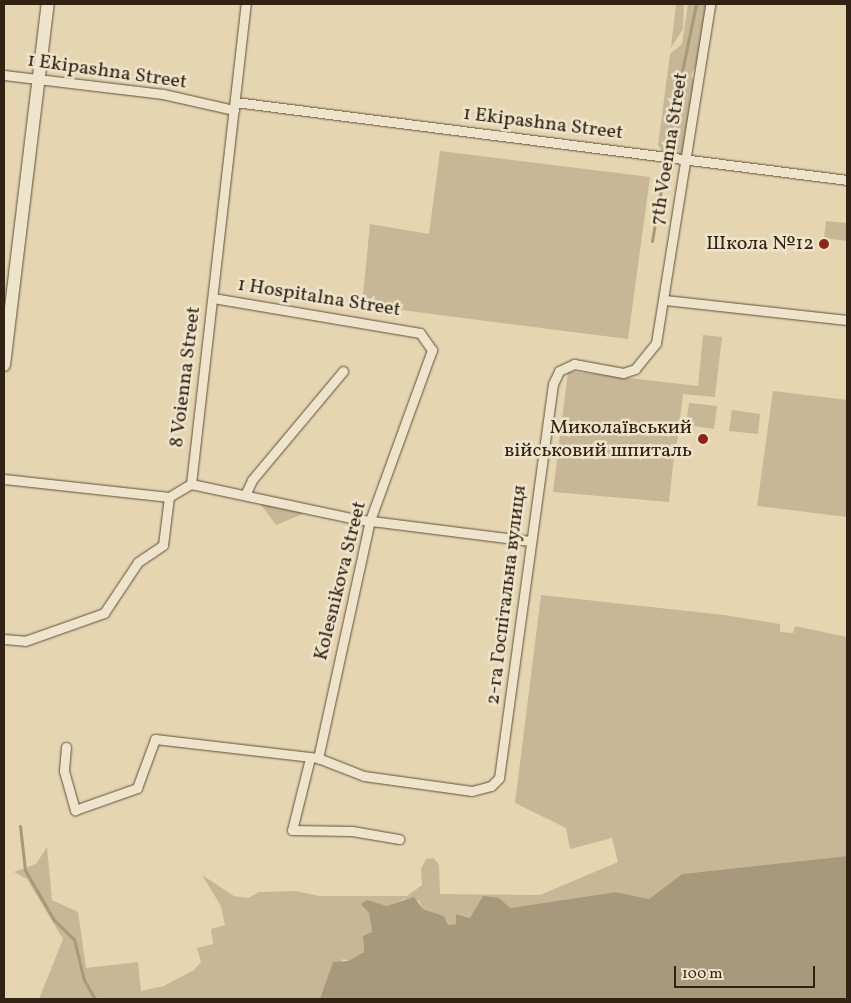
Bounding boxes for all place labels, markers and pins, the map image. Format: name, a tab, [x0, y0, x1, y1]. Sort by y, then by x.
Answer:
place label: Школа №12	[706, 232, 814, 256]
marker: Школа №12	[818, 238, 830, 250]
place label: Миколаївський військовий шпиталь	[504, 416, 692, 463]
marker: Миколаївський військовий шпиталь	[696, 432, 710, 446]

